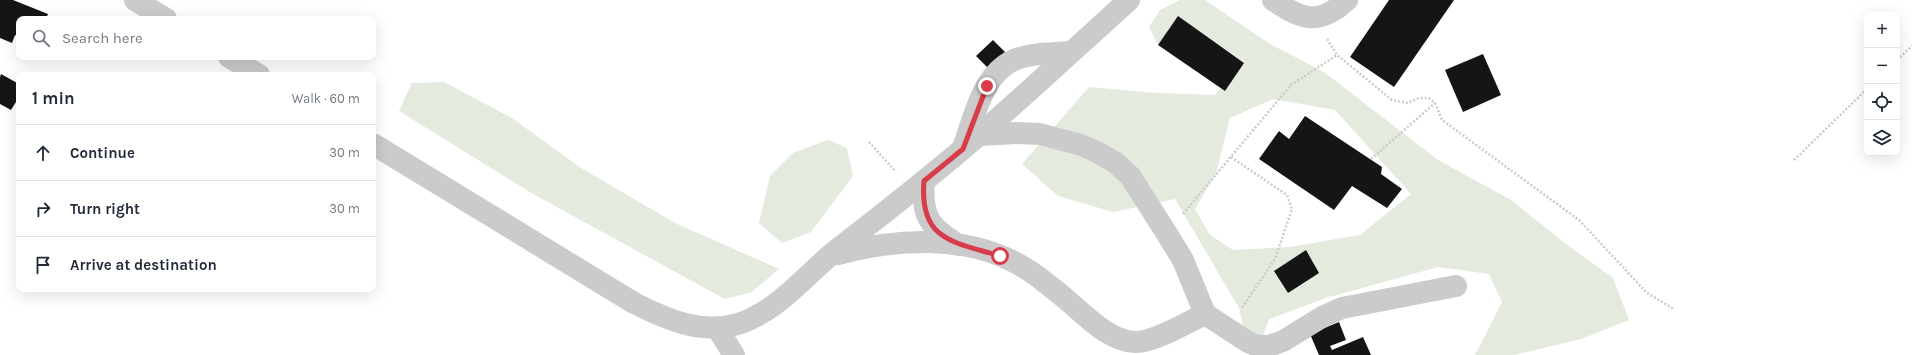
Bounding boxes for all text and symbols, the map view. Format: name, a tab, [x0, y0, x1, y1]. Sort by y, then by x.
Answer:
map controls	[1864, 12, 1900, 156]
button: +	[1864, 12, 1900, 48]
search box	[16, 16, 376, 60]
icon: search	[30, 27, 52, 49]
text: Search here	[62, 29, 143, 47]
button: −	[1864, 48, 1900, 84]
route end	[978, 77, 996, 95]
button: locate	[1864, 84, 1900, 120]
text: 1 min	[32, 88, 75, 108]
text: Walk · 60 m	[292, 91, 360, 106]
button: layers	[1864, 120, 1900, 156]
icon: ahead	[32, 142, 54, 164]
text: Continue	[70, 144, 135, 162]
text: 30 m	[329, 145, 360, 160]
icon: right	[32, 198, 54, 220]
text: Turn right	[70, 200, 140, 218]
text: 30 m	[329, 201, 360, 216]
route start	[991, 247, 1009, 265]
icon: arrive	[32, 254, 54, 276]
text: Arrive at destination	[70, 256, 217, 274]

